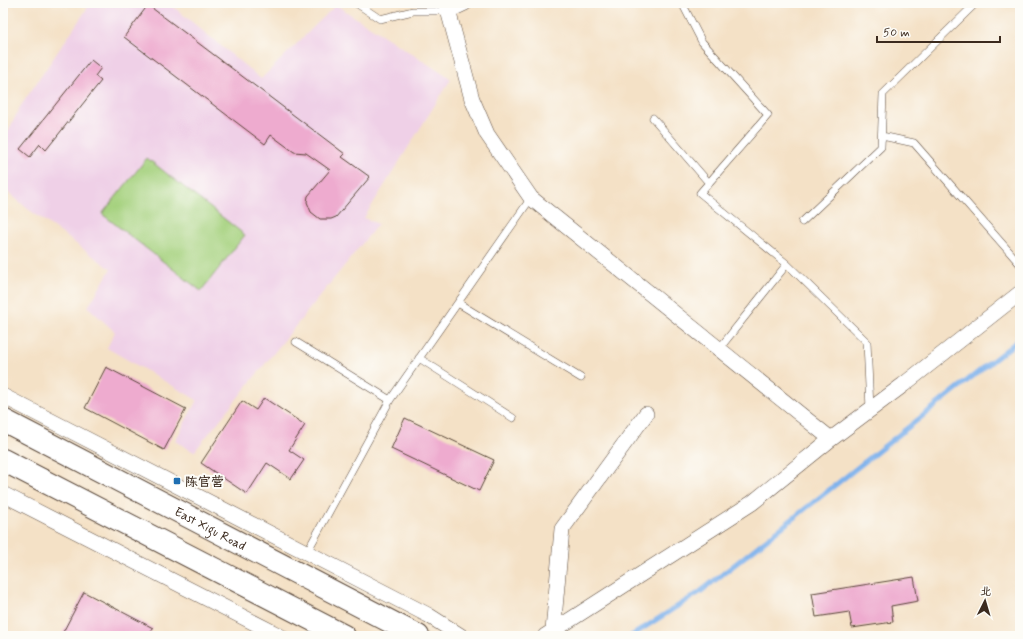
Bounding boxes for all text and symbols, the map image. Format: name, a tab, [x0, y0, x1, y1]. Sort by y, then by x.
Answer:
scale bar	[877, 18, 1000, 44]
text: 50 m	[883, 25, 910, 41]
place label: 陈官营	[185, 474, 224, 491]
marker: 陈官营	[172, 476, 182, 486]
street label: East Xigu Road	[171, 504, 249, 555]
north arrow	[965, 581, 1005, 621]
text: 北	[980, 585, 992, 599]

